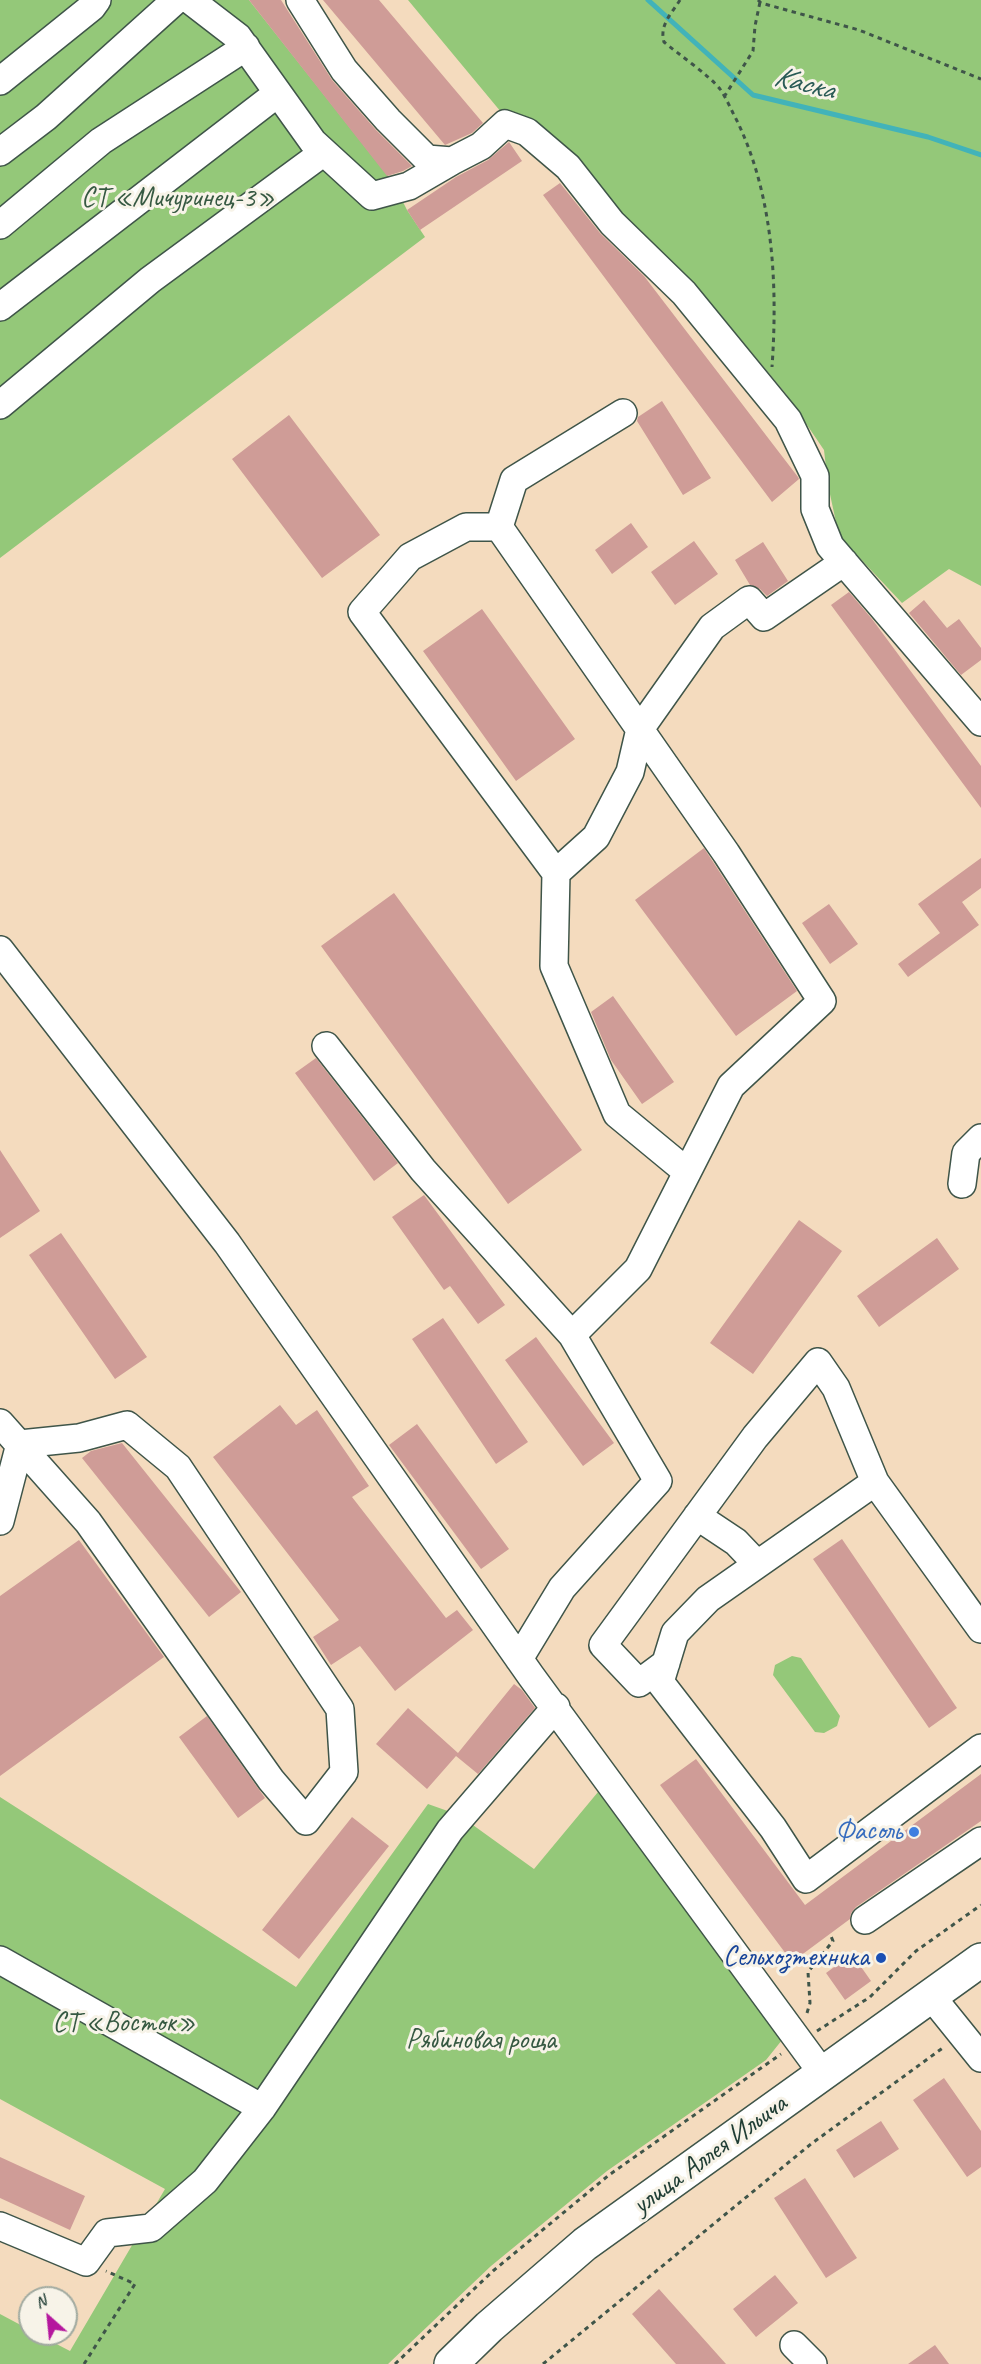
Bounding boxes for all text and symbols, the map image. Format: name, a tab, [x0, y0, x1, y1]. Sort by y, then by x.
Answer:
water label: Каска	[770, 59, 838, 109]
park label: СТ «Мичуринец-3»	[81, 182, 275, 216]
place label: Фасоль	[835, 1815, 902, 1849]
marker: Фасоль	[907, 1825, 921, 1839]
place label: Сельхозтехника	[723, 1941, 869, 1975]
marker: Сельхозтехника	[874, 1951, 888, 1965]
park label: СТ «Восток»	[53, 2007, 195, 2041]
park label: Рябиновая роща	[406, 2024, 556, 2058]
street label: улица Аллея Ильича	[626, 2088, 794, 2222]
north arrow	[18, 2286, 78, 2346]
text: N	[32, 2291, 50, 2313]

